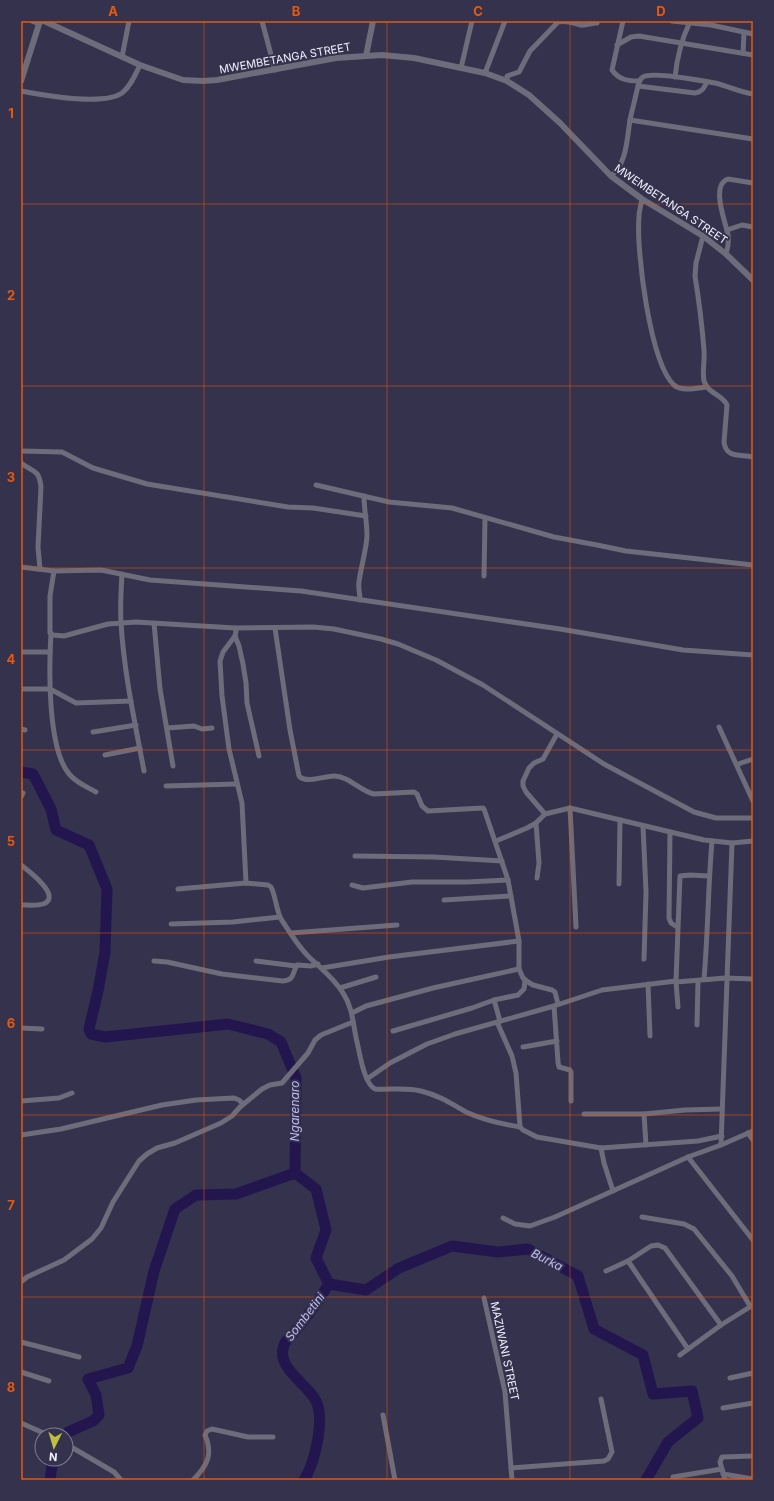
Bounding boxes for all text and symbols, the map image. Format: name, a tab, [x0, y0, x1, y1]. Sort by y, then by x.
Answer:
text: A	[108, 3, 118, 19]
text: B	[292, 3, 301, 19]
text: C	[473, 3, 483, 19]
text: D	[656, 3, 666, 19]
street label: MWEMBETANGA STREET	[218, 40, 352, 76]
text: 1	[8, 105, 14, 121]
street label: MWEMBETANGA STREET	[612, 161, 730, 247]
text: 2	[7, 287, 15, 303]
text: 3	[7, 469, 15, 485]
text: 4	[7, 651, 16, 667]
text: 5	[7, 833, 15, 849]
text: 6	[7, 1015, 15, 1031]
water label: Ngarenaro	[287, 1081, 302, 1141]
text: 7	[7, 1197, 15, 1213]
water label: Burka	[529, 1245, 565, 1274]
water label: Sombetini	[282, 1289, 328, 1344]
street label: MAZIWANI STREET	[488, 1300, 522, 1402]
text: 8	[7, 1379, 15, 1395]
north arrow	[34, 1427, 74, 1467]
text: N	[48, 1450, 58, 1464]

